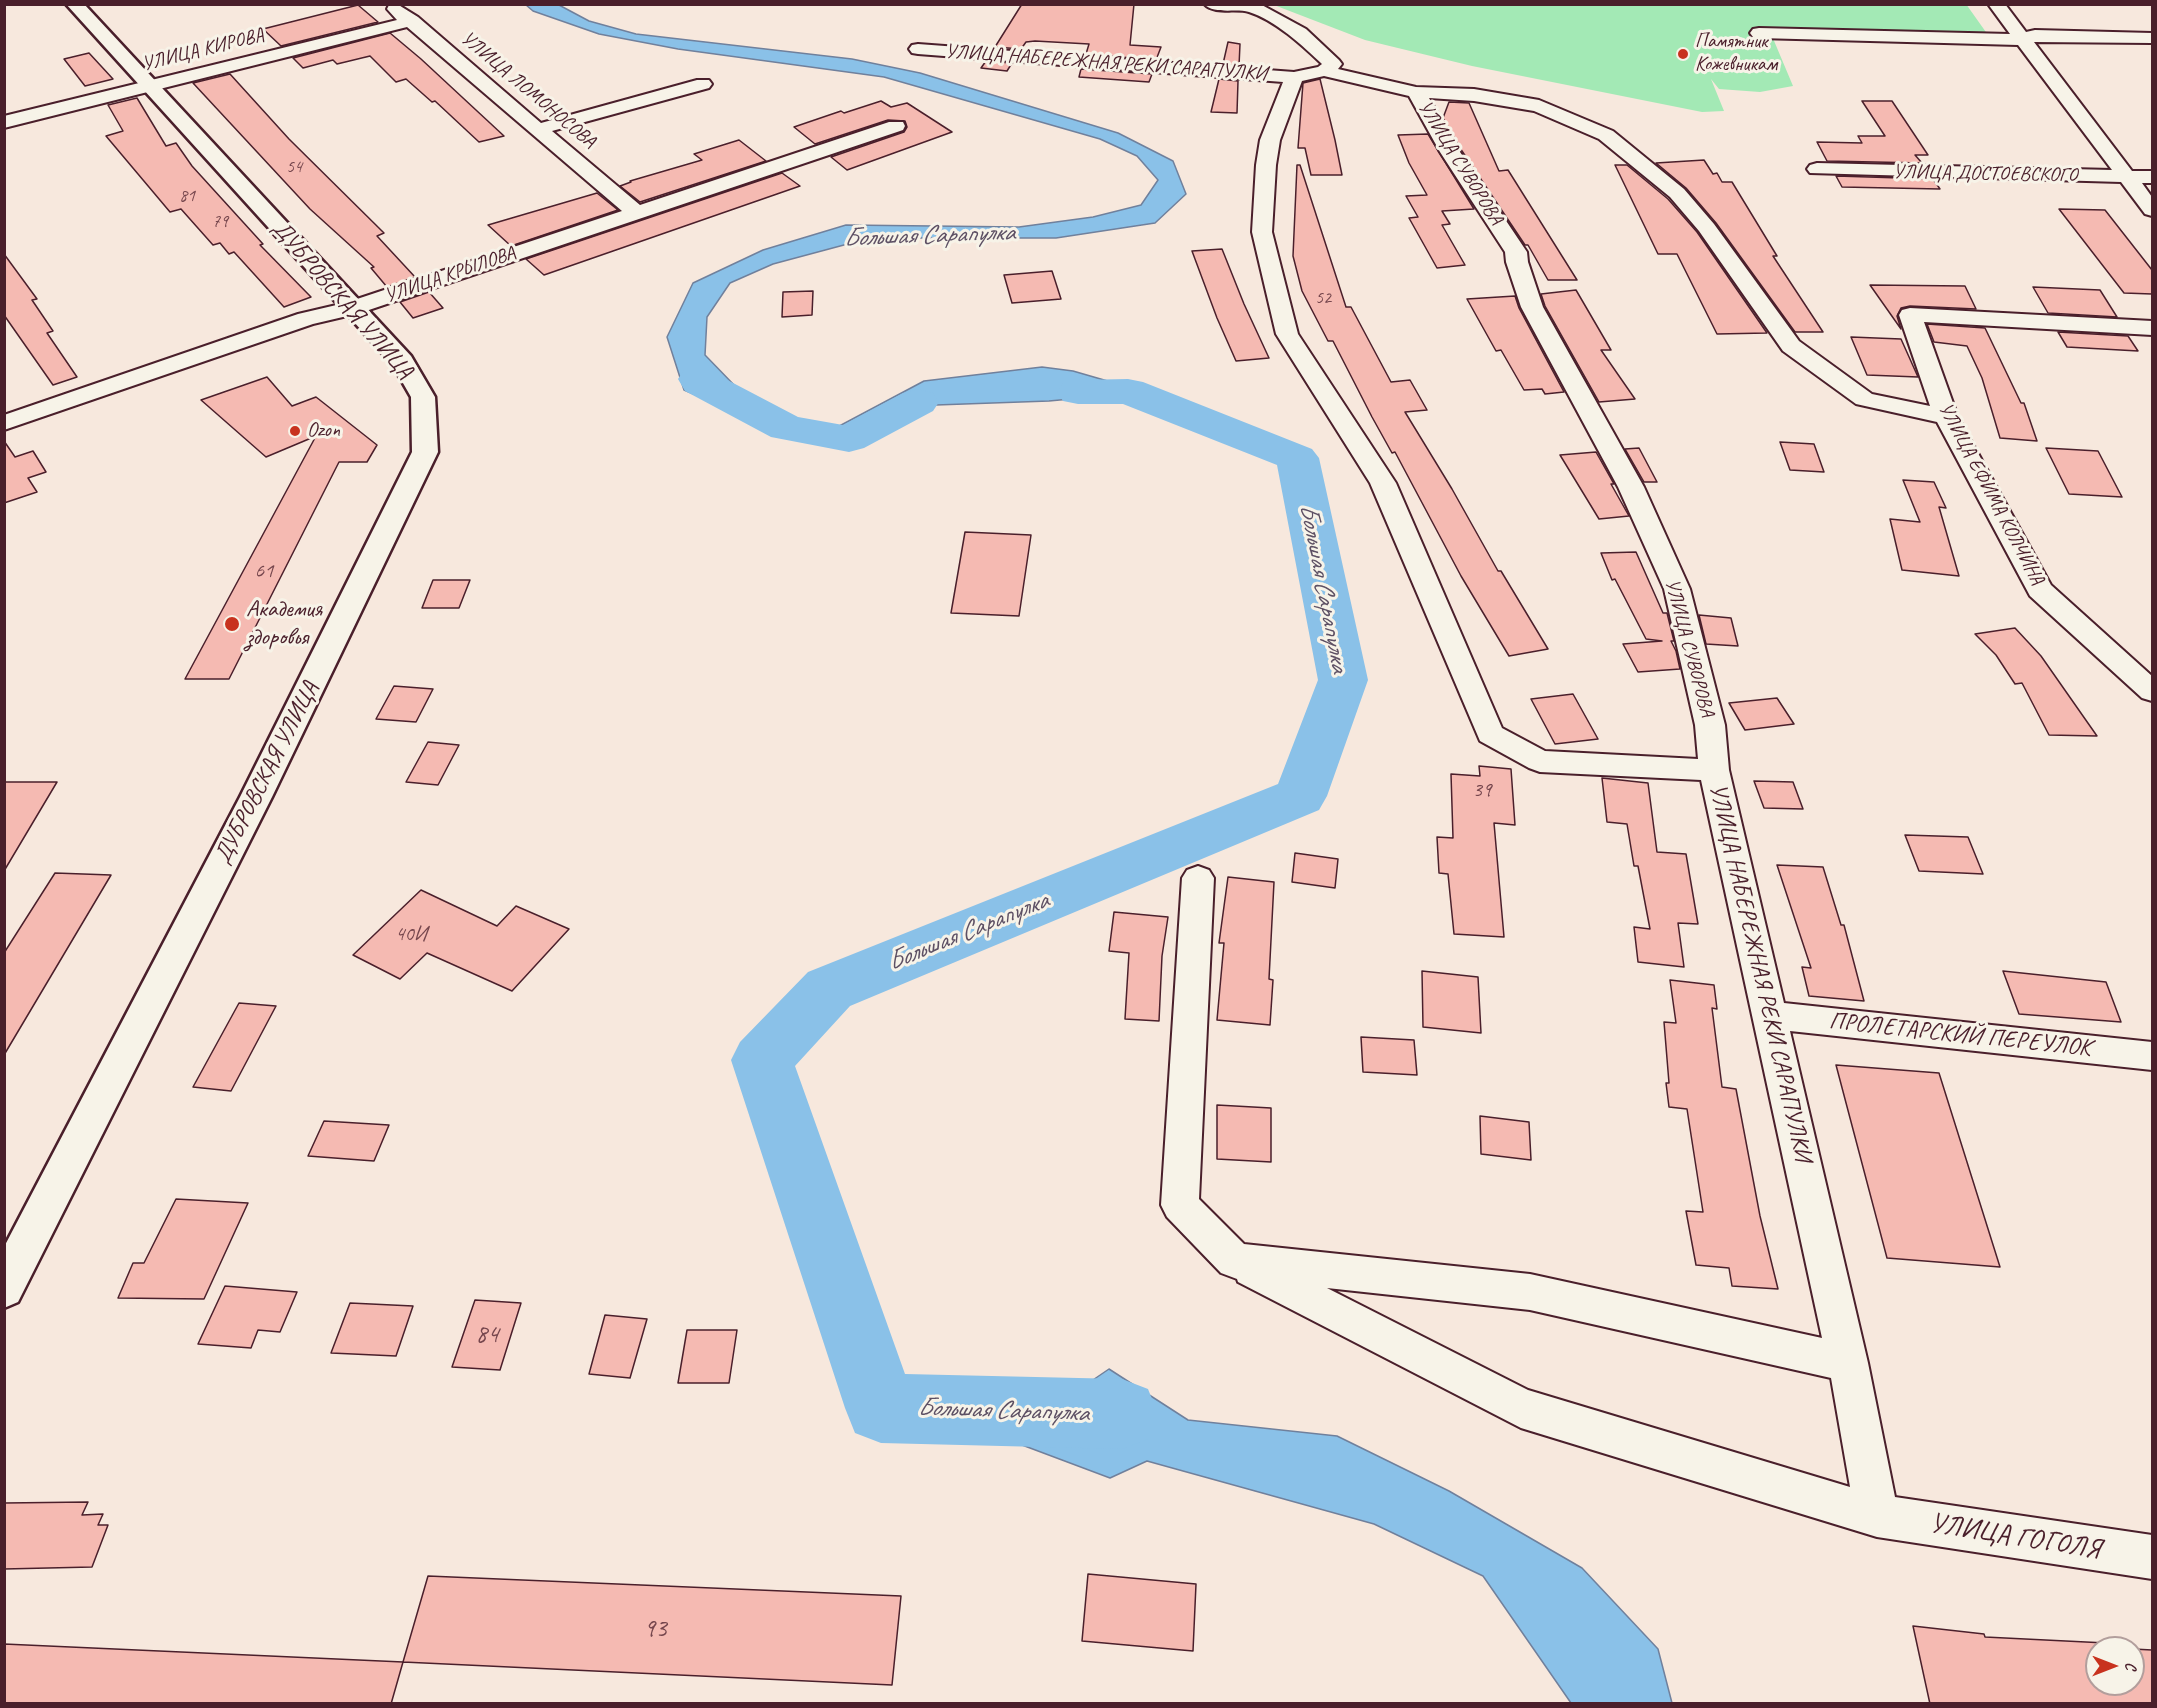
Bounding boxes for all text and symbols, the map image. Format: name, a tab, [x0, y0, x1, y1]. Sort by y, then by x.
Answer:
street label: УЛИЦА КИРОВА	[140, 23, 266, 77]
street label: УЛИЦА ЛОМОНОСОВА	[456, 27, 600, 153]
place label: Памятник Кожевникам	[1695, 30, 1777, 77]
street label: УЛИЦА НАБЕРЕЖНАЯ РЕКИ САРАПУЛКИ	[944, 40, 1268, 86]
marker: Памятник Кожевникам	[1676, 47, 1690, 61]
street label: УЛИЦА СУВОРОВА	[1412, 97, 1508, 229]
house number: 54	[286, 156, 302, 178]
street label: УЛИЦА ДОСТОЕВСКОГО	[1893, 160, 2077, 188]
house number: 81	[179, 185, 195, 207]
house number: 79	[212, 211, 228, 233]
street label: ДУБРОВСКАЯ УЛИЦА	[265, 215, 419, 385]
water label: Большая Сарапулка	[843, 217, 1015, 255]
street label: УЛИЦА КРЫЛОВА	[381, 241, 519, 309]
house number: 52	[1315, 287, 1331, 309]
street label: УЛИЦА ЕФИМА КОЛЧИНА	[1933, 399, 2049, 589]
place label: Ozon	[307, 419, 340, 443]
marker: Ozon	[288, 424, 302, 438]
water label: Большая Сарапулка	[1291, 501, 1355, 675]
house number: 61	[255, 558, 273, 584]
street label: УЛИЦА СУВОРОВА	[1659, 577, 1719, 719]
place label: Академия здоровья	[246, 596, 322, 652]
marker: Академия здоровья	[223, 615, 241, 633]
street label: ДУБРОВСКАЯ УЛИЦА	[209, 677, 325, 869]
house number: 39	[1473, 777, 1491, 803]
street label: УЛИЦА НАБЕРЕЖНАЯ РЕКИ САРАПУЛКИ	[1702, 781, 1818, 1165]
water label: Большая Сарапулка	[883, 886, 1053, 978]
house number: 40И	[395, 921, 427, 947]
street label: ПРОЛЕТАРСКИЙ ПЕРЕУЛОК	[1828, 1007, 2092, 1063]
house number: 84	[475, 1319, 499, 1351]
water label: Большая Сарапулка	[917, 1392, 1089, 1430]
street label: УЛИЦА ГОГОЛЯ	[1927, 1507, 2103, 1567]
house number: 93	[643, 1613, 667, 1645]
north arrow	[2085, 1636, 2145, 1696]
text: С	[2121, 1662, 2141, 1670]

